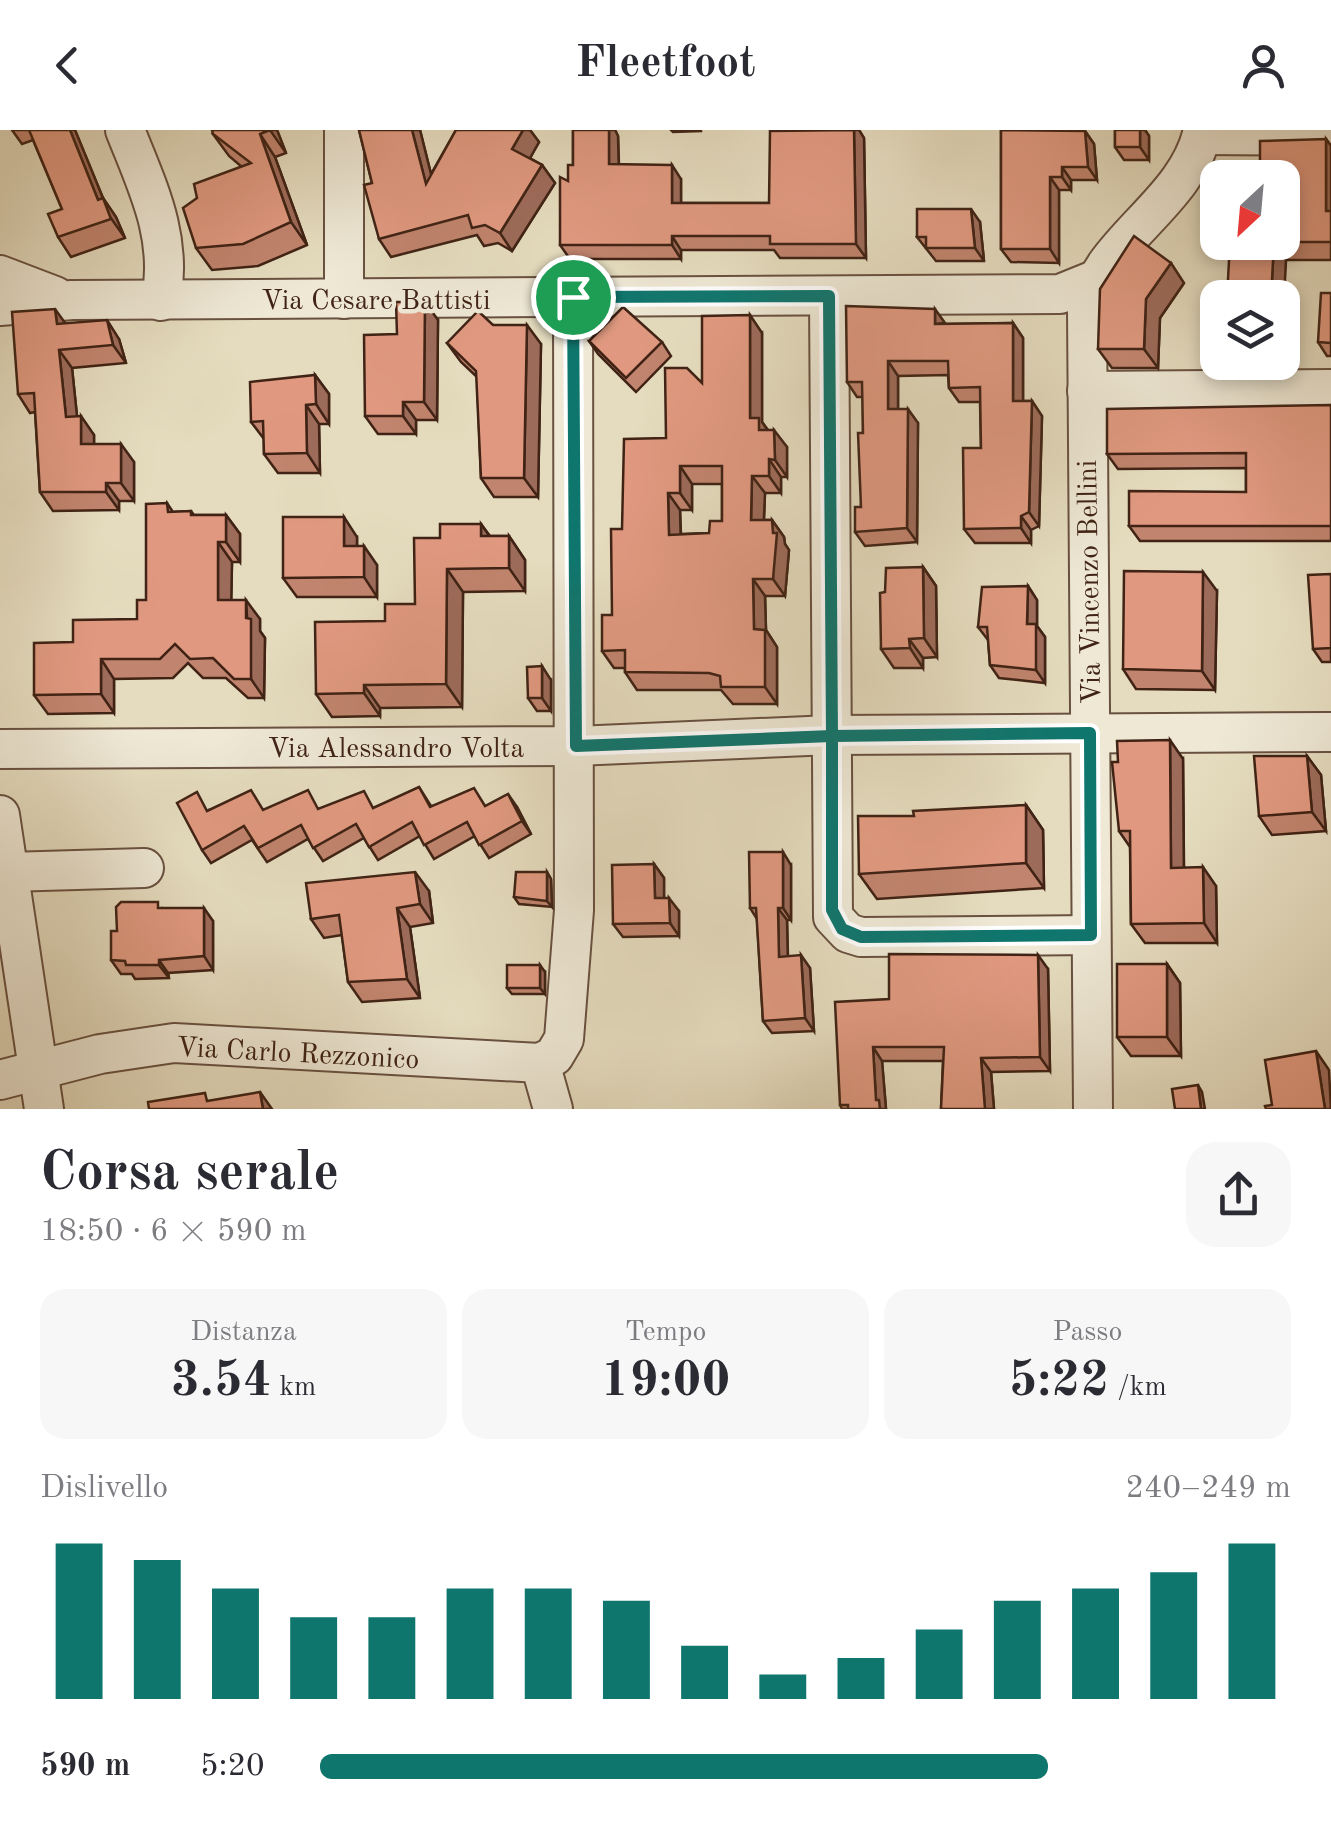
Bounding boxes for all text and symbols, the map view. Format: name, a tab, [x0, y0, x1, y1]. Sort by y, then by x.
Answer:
icon: back	[40, 38, 95, 93]
icon: person	[1236, 38, 1291, 93]
text: Fleetfoot	[575, 42, 756, 87]
north arrow	[1200, 160, 1300, 260]
map controls	[1200, 160, 1300, 380]
pin	[531, 255, 616, 340]
icon: arrive	[546, 270, 601, 325]
button: layers	[1200, 280, 1300, 380]
street label: Via Cesare Battisti	[261, 288, 491, 316]
street label: Via Vincenzo Bellini	[1075, 459, 1107, 704]
street label: Via Alessandro Volta	[268, 736, 524, 764]
street label: Via Carlo Rezzonico	[176, 1035, 420, 1075]
button: share	[1186, 1142, 1291, 1247]
text: Corsa serale	[40, 1147, 339, 1202]
text: 18:50 · 6 × 590 m	[40, 1216, 307, 1248]
text: Distanza	[190, 1319, 297, 1347]
text: Tempo	[625, 1319, 706, 1347]
text: Passo	[1053, 1319, 1122, 1347]
text: 3.54	[171, 1357, 272, 1407]
text: 19:00	[601, 1357, 731, 1407]
text: 5:22	[1008, 1357, 1109, 1407]
text: km	[272, 1374, 316, 1402]
text: /km	[1109, 1374, 1167, 1402]
text: Dislivello	[40, 1473, 168, 1505]
text: 240–249 m	[1125, 1473, 1291, 1505]
text: 590 m	[40, 1751, 130, 1783]
text: 5:20	[200, 1751, 265, 1783]

